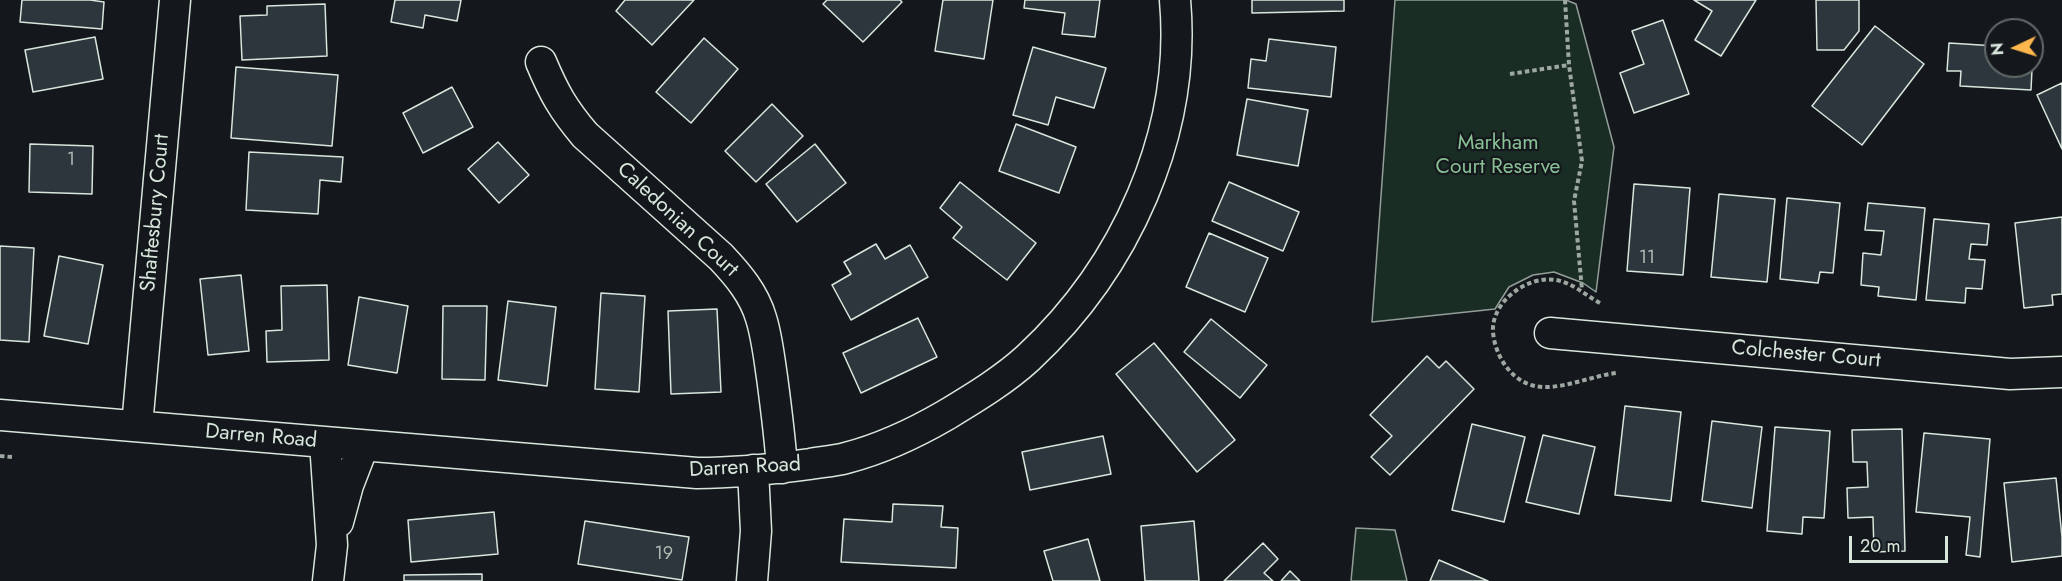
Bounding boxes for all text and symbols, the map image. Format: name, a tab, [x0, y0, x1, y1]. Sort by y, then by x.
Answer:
north arrow	[1984, 18, 2044, 78]
text: N	[1986, 42, 2009, 56]
park label: Markham Court Reserve	[1436, 131, 1560, 181]
street label: Shaftesbury Court	[137, 133, 175, 293]
house number: 1	[67, 150, 75, 172]
street label: Caledonian Court	[611, 157, 743, 283]
house number: 11	[1639, 248, 1655, 270]
street label: Colchester Court	[1730, 336, 1882, 374]
street label: Darren Road	[204, 420, 318, 454]
street label: Darren Road	[688, 452, 802, 484]
scale bar	[1852, 524, 1951, 562]
text: 20 m	[1860, 533, 1900, 559]
house number: 19	[655, 544, 673, 566]

